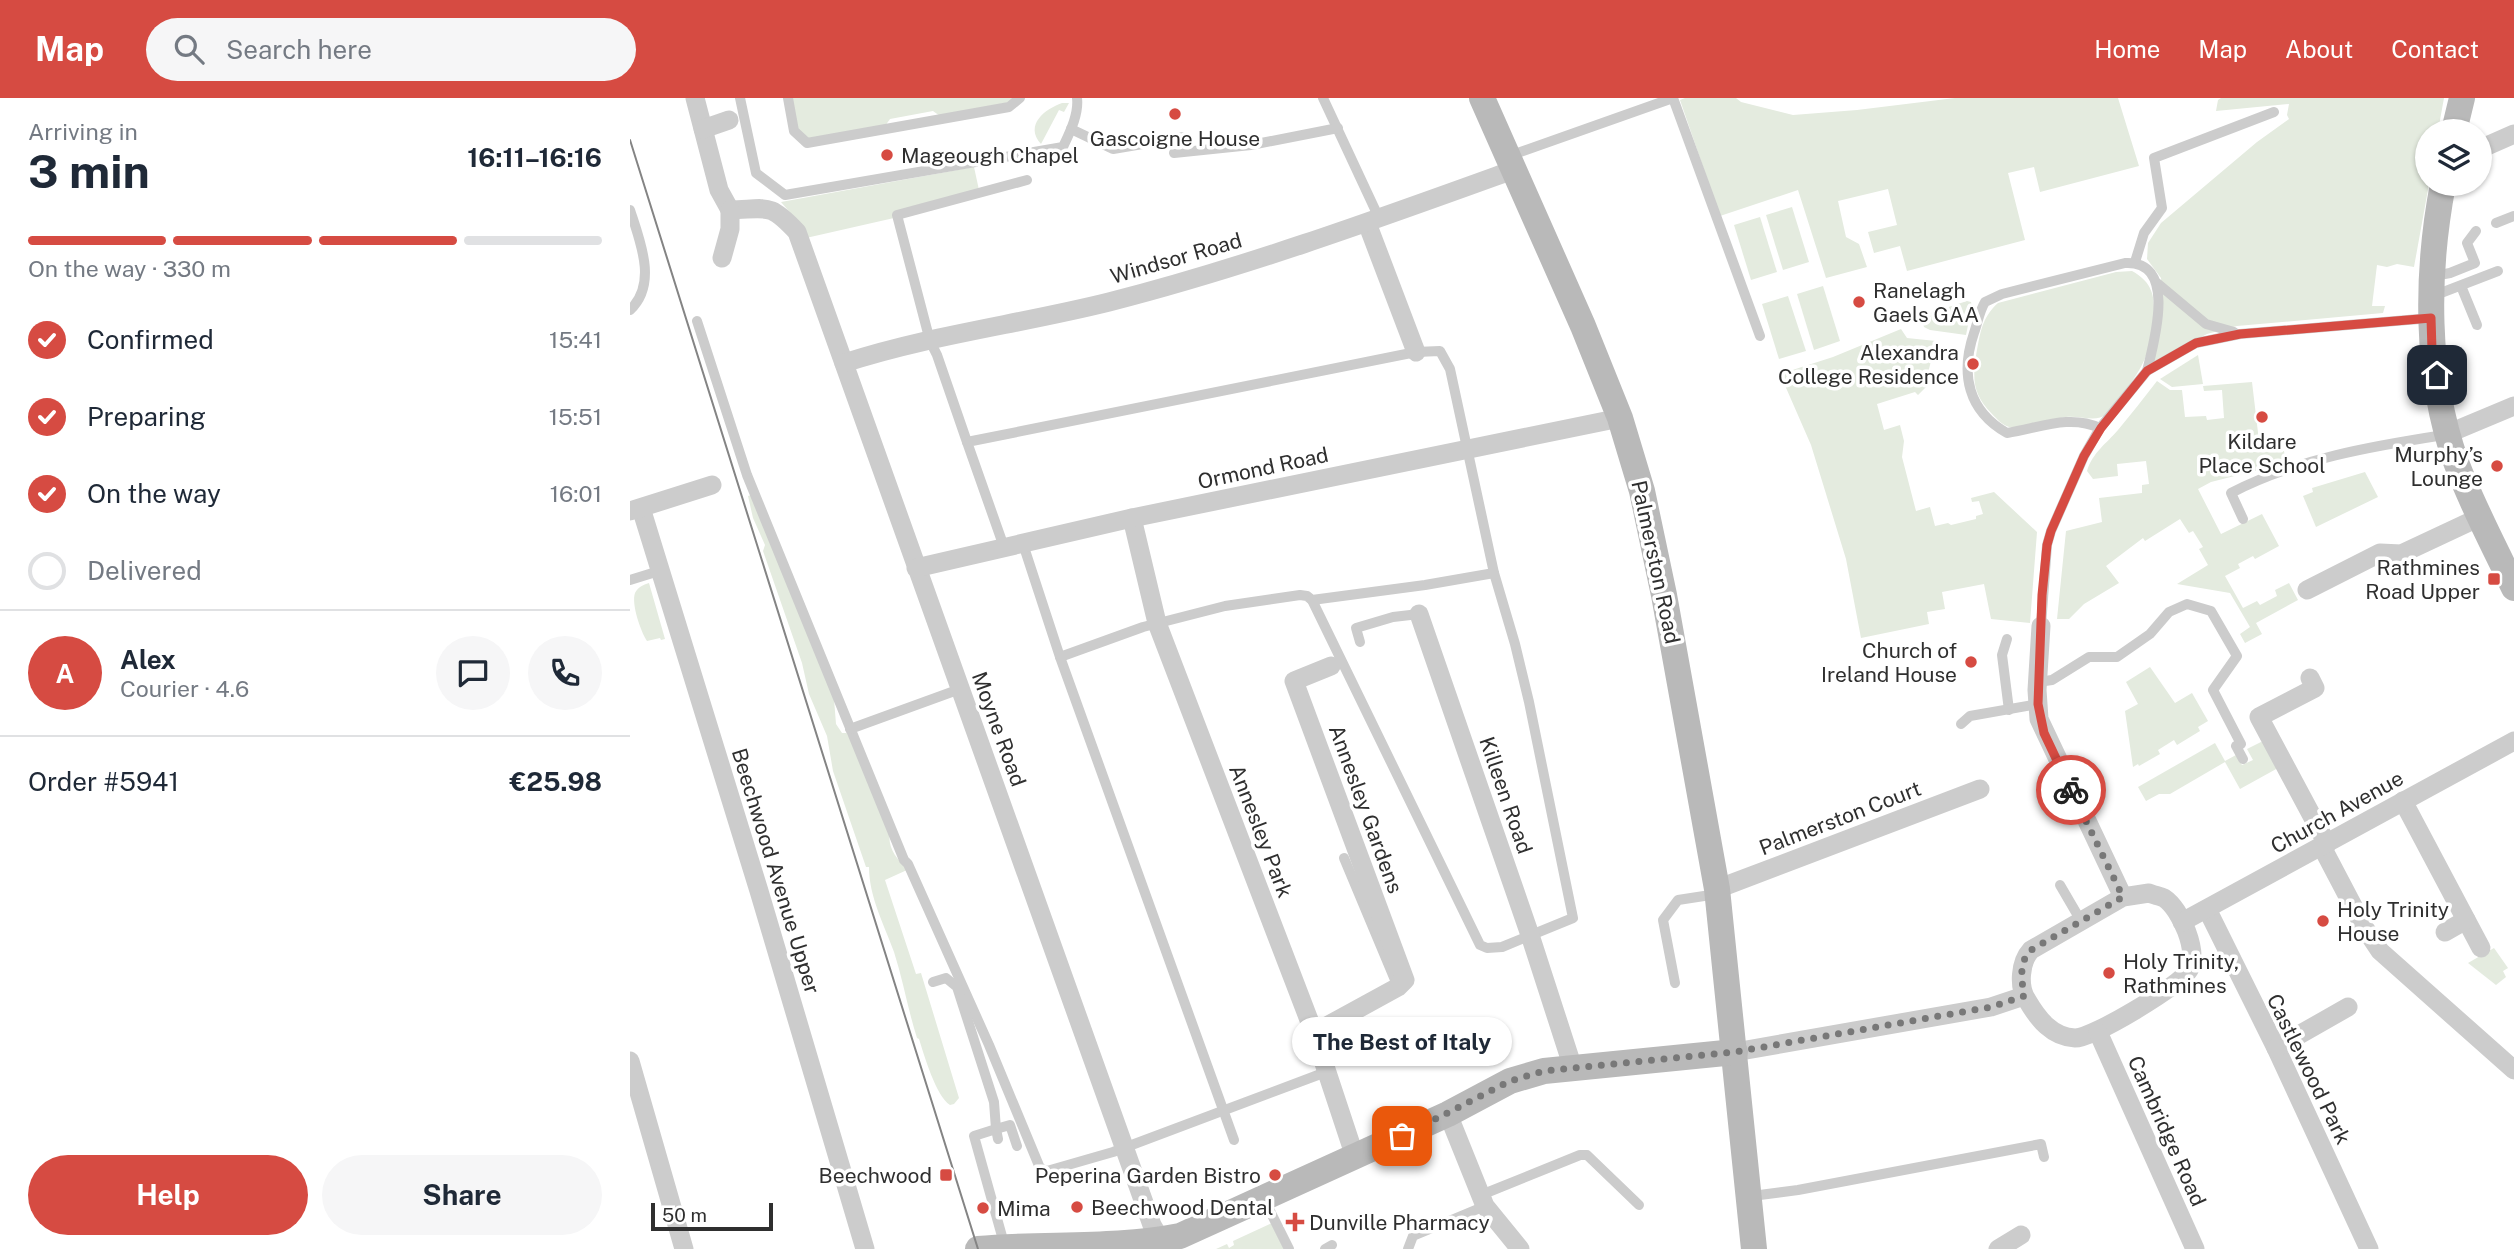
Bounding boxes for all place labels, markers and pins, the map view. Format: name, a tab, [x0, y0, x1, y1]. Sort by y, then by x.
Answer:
marker: Gascoigne House	[1167, 106, 1183, 122]
place label: Gascoigne House	[1090, 126, 1260, 151]
place label: Mageough Chapel	[901, 143, 1079, 168]
marker: Mageough Chapel	[879, 147, 895, 163]
place label: Ranelagh Gaels GAA	[1873, 278, 1979, 327]
marker: Ranelagh Gaels GAA	[1851, 294, 1867, 310]
place label: Alexandra College Residence	[1778, 340, 1959, 389]
pin	[2407, 345, 2467, 405]
marker: Alexandra College Residence	[1965, 356, 1981, 372]
marker: Kildare Place School	[2254, 409, 2270, 425]
place label: Kildare Place School	[2198, 429, 2326, 478]
place label: Murphy’s Lounge	[2394, 442, 2483, 491]
marker: Murphy’s Lounge	[2489, 458, 2505, 474]
place label: Rathmines Road Upper	[2365, 555, 2480, 604]
marker: Rathmines Road Upper	[2486, 571, 2502, 587]
place label: Church of Ireland House	[1821, 638, 1957, 687]
marker: Church of Ireland House	[1963, 654, 1979, 670]
place label: Holy Trinity House	[2337, 897, 2449, 946]
marker: Holy Trinity House	[2315, 913, 2331, 929]
place label: Holy Trinity, Rathmines	[2123, 949, 2239, 998]
marker: Holy Trinity, Rathmines	[2101, 965, 2117, 981]
callout: The Best of Italy	[1292, 1017, 1512, 1066]
pin	[1372, 1106, 1432, 1166]
place label: Beechwood	[819, 1163, 932, 1188]
place label: Peperina Garden Bistro	[1035, 1163, 1261, 1188]
marker: Beechwood	[938, 1167, 954, 1183]
marker: Peperina Garden Bistro	[1267, 1167, 1283, 1183]
place label: Beechwood Dental	[1091, 1195, 1274, 1220]
place label: Mima	[997, 1196, 1051, 1221]
marker: Beechwood Dental	[1069, 1199, 1085, 1215]
marker: Mima	[975, 1200, 991, 1216]
place label: Dunville Pharmacy	[1309, 1210, 1490, 1235]
marker: Dunville Pharmacy	[1287, 1214, 1303, 1230]

